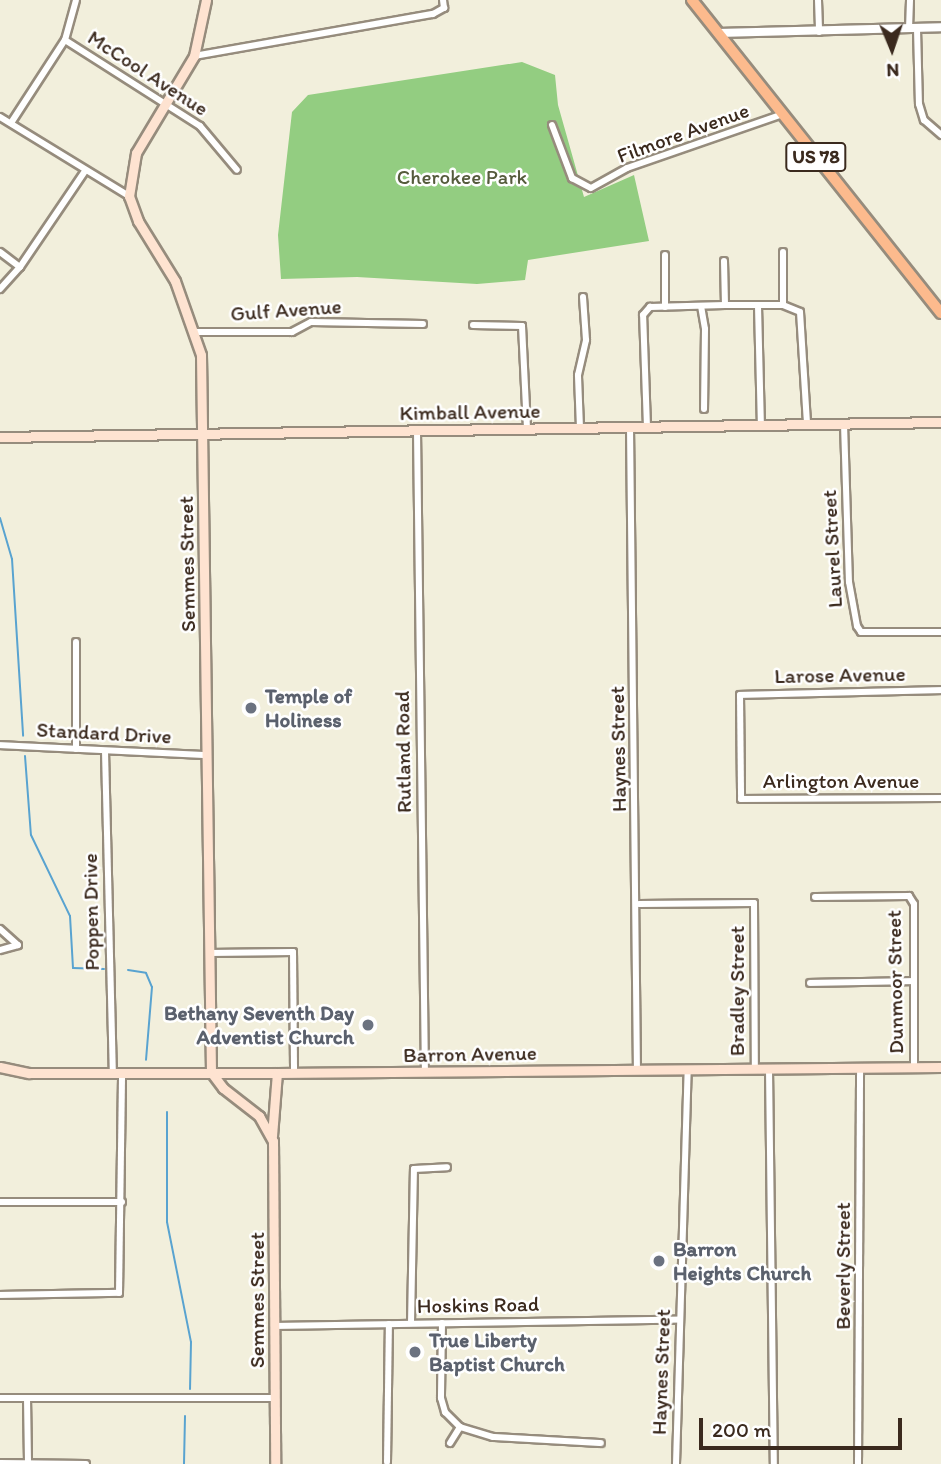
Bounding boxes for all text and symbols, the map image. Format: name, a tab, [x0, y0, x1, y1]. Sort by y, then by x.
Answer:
north arrow	[857, 14, 927, 84]
street label: McCool Avenue	[83, 25, 213, 121]
text: N	[886, 59, 900, 82]
street label: Filmore Avenue	[614, 97, 752, 169]
road number: US 78	[784, 141, 848, 172]
park label: Cherokee Park	[397, 164, 527, 190]
street label: Gulf Avenue	[230, 294, 342, 326]
street label: Kimball Avenue	[400, 398, 540, 426]
street label: Laurel Street	[816, 490, 848, 608]
street label: Semmes Street	[173, 496, 201, 632]
street label: Larose Avenue	[775, 661, 905, 689]
place label: Temple of Holiness	[265, 683, 352, 733]
street label: Haynes Street	[604, 686, 632, 812]
street label: Rutland Road	[389, 691, 417, 813]
marker: Temple of Holiness	[243, 700, 259, 716]
street label: Standard Drive	[36, 717, 172, 749]
street label: Arlington Avenue	[763, 768, 919, 794]
street label: Poppen Drive	[77, 853, 105, 971]
street label: Dunmoor Street	[881, 910, 909, 1054]
street label: Bradley Street	[724, 926, 750, 1056]
place label: Bethany Seventh Day Adventist Church	[164, 1000, 354, 1050]
marker: Bethany Seventh Day Adventist Church	[360, 1017, 376, 1033]
street label: Barron Avenue	[403, 1040, 537, 1068]
street label: Beverly Street	[830, 1202, 856, 1330]
street label: Semmes Street	[244, 1232, 270, 1368]
place label: Barron Heights Church	[673, 1236, 812, 1286]
marker: Barron Heights Church	[651, 1253, 667, 1269]
street label: Hoskins Road	[417, 1291, 539, 1319]
street label: Haynes Street	[646, 1309, 676, 1435]
place label: True Liberty Baptist Church	[429, 1327, 565, 1377]
marker: True Liberty Baptist Church	[407, 1344, 423, 1360]
scale bar	[703, 1404, 906, 1448]
text: 200 m	[712, 1417, 771, 1442]

